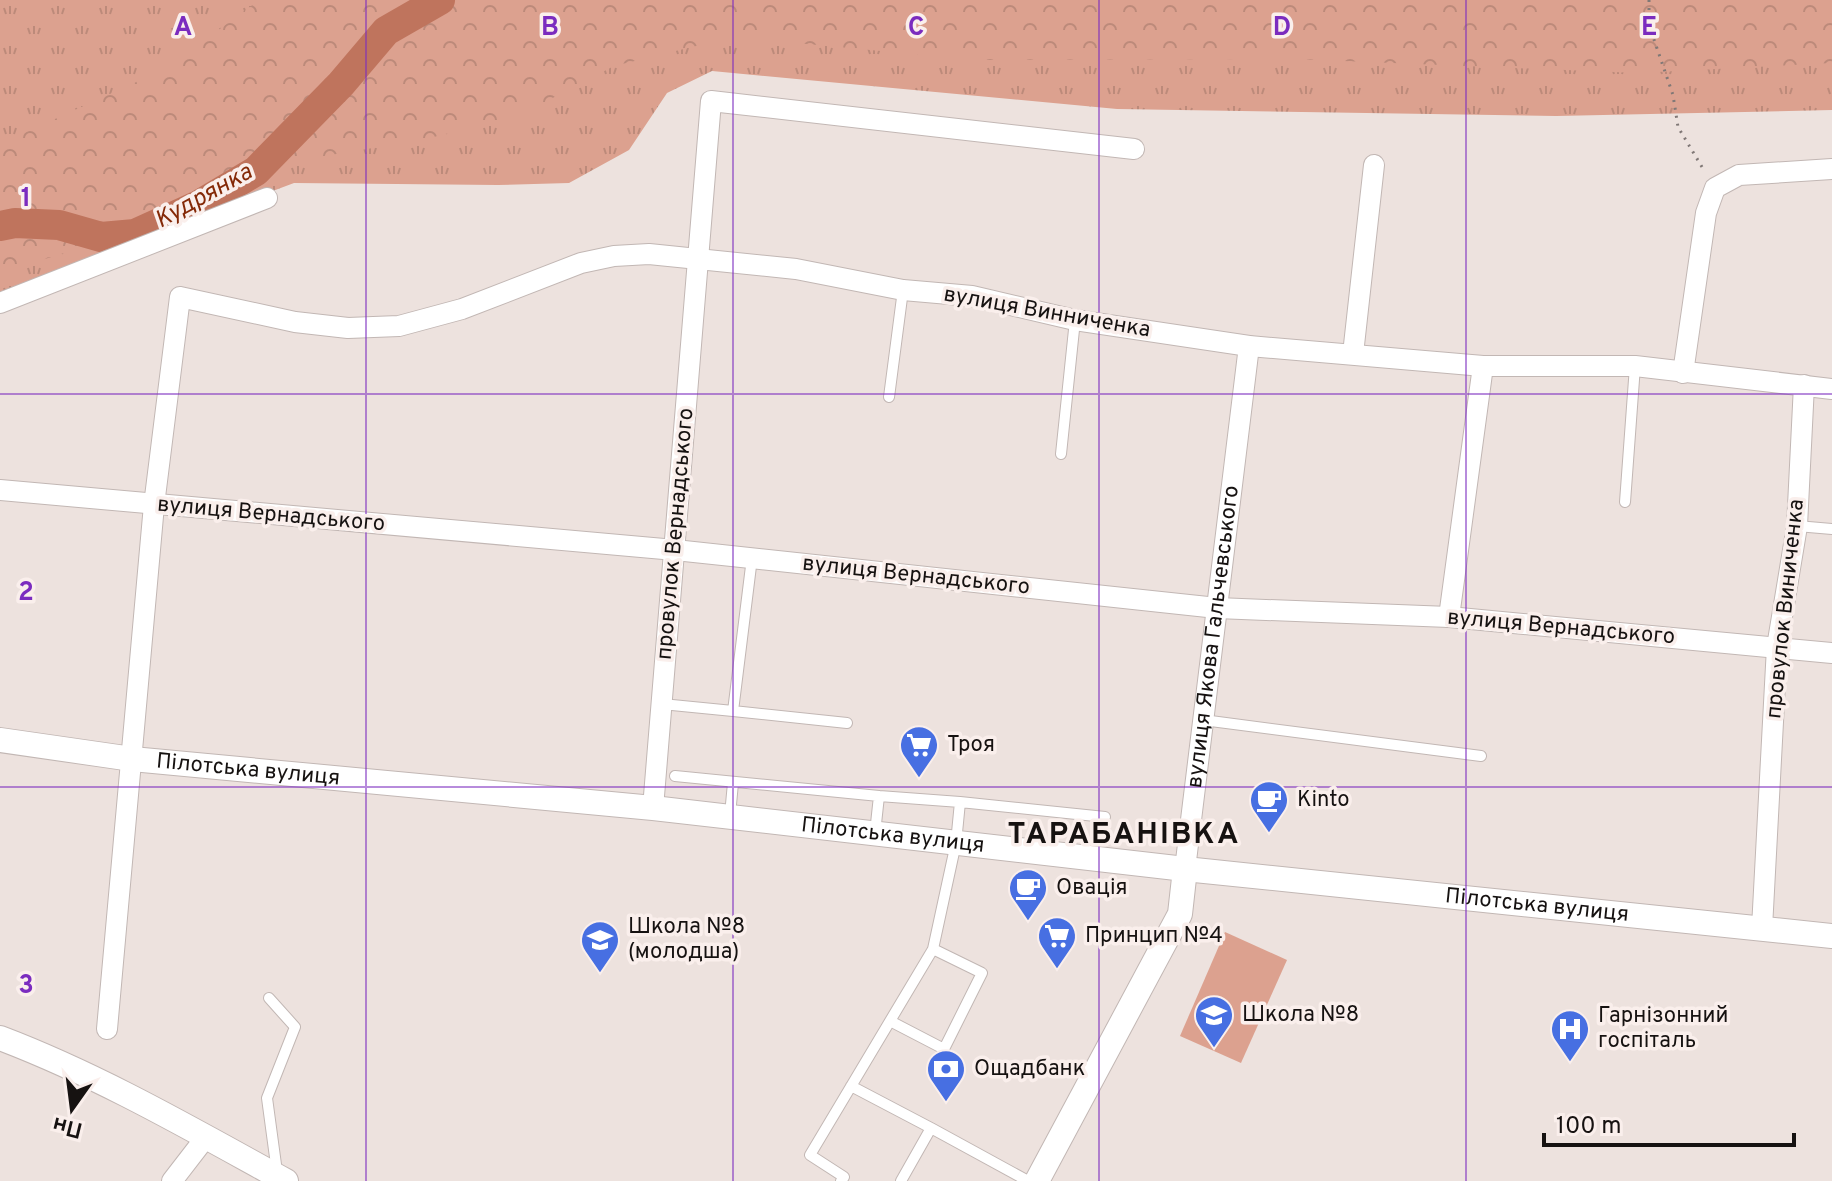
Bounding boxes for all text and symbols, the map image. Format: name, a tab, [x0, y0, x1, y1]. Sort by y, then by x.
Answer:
text: A	[174, 12, 192, 45]
text: B	[541, 12, 559, 45]
text: C	[908, 12, 924, 45]
text: D	[1273, 12, 1291, 45]
text: E	[1641, 12, 1657, 45]
water label: Кудрянка	[150, 158, 259, 236]
text: 1	[21, 183, 31, 216]
street label: вулиця Винниченка	[941, 282, 1153, 344]
street label: провулок Вернадського	[652, 407, 700, 661]
street label: вулиця Якова Гальчевського	[1182, 484, 1245, 790]
street label: вулиця Вернадського	[156, 492, 386, 538]
street label: провулок Виниченка	[1761, 498, 1811, 720]
street label: вулиця Вернадського	[801, 551, 1031, 601]
text: 2	[18, 577, 34, 610]
street label: вулиця Вернадського	[1446, 605, 1676, 651]
supermarket icon: Троя	[898, 724, 940, 779]
place label: Троя	[947, 732, 995, 759]
street label: Пілотська вулиця	[155, 748, 341, 792]
cafe icon: Kinto	[1248, 779, 1290, 834]
place label: Kinto	[1297, 787, 1350, 814]
street label: Пілотська вулиця	[800, 812, 986, 859]
district label: ТАРАБАНІВКА	[1008, 817, 1240, 854]
cafe icon: Овація	[1007, 867, 1049, 922]
place label: Овація	[1056, 875, 1128, 902]
street label: Пілотська вулиця	[1444, 883, 1630, 928]
place label: Школа №8 (молодша)	[628, 914, 745, 966]
supermarket icon: Принцип №4	[1036, 915, 1078, 970]
school or university icon: Школа №8 (молодша)	[579, 919, 621, 974]
place label: Принцип №4	[1085, 923, 1223, 950]
text: 3	[18, 970, 34, 1003]
school or university icon: Школа №8	[1193, 994, 1235, 1049]
place label: Школа №8	[1242, 1002, 1359, 1029]
place label: Гарнізонний госпіталь	[1598, 1003, 1728, 1055]
hospital icon: Гарнізонний госпіталь	[1549, 1008, 1591, 1063]
bank icon: Ощадбанк	[925, 1048, 967, 1103]
place label: Ощадбанк	[974, 1056, 1085, 1083]
north arrow	[32, 1069, 112, 1149]
scale bar	[1544, 1097, 1794, 1147]
text: Пн	[50, 1109, 85, 1143]
text: 100 m	[1556, 1112, 1622, 1142]

